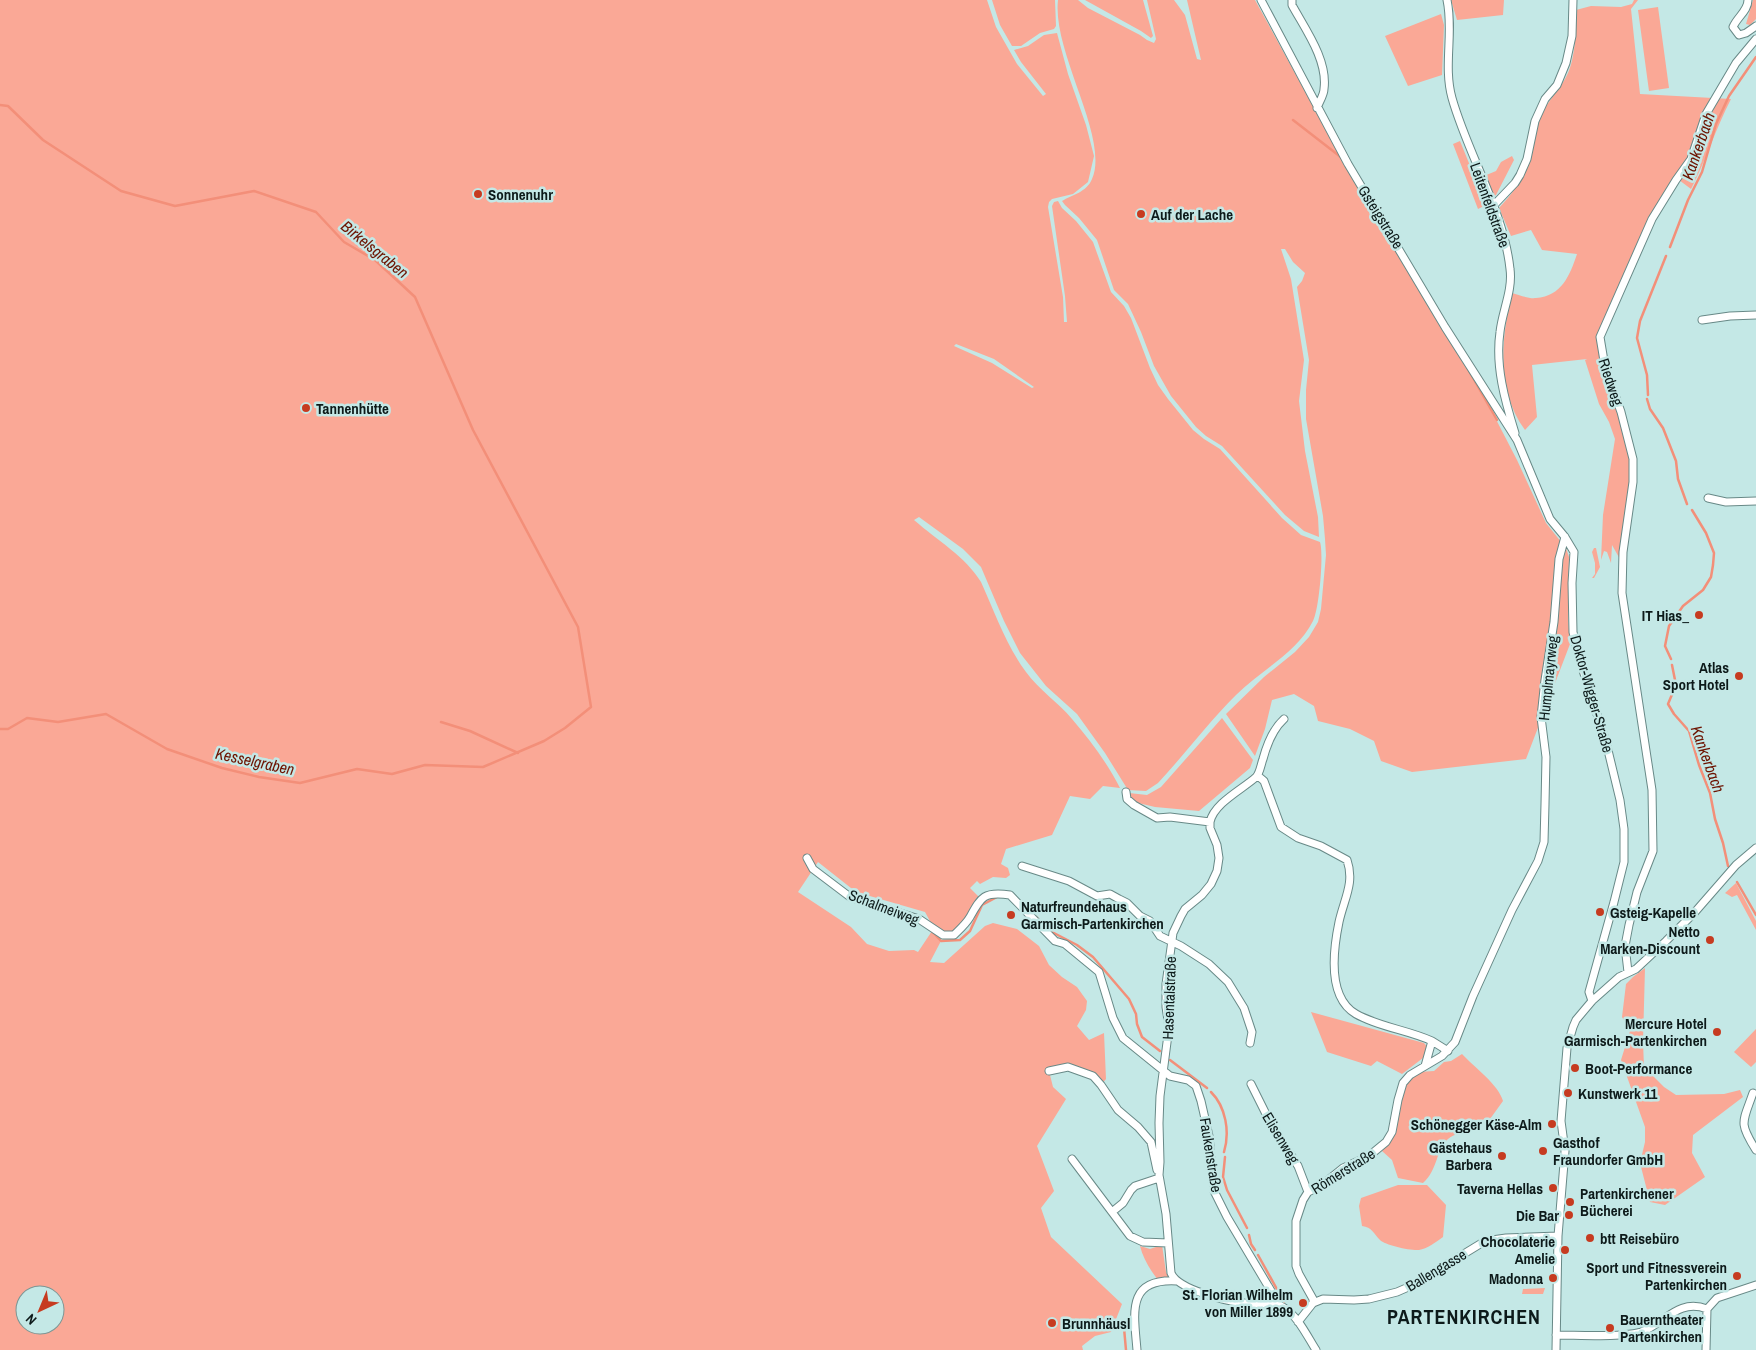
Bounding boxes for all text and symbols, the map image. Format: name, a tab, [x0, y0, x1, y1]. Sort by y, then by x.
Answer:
water label: Kankerbach	[1676, 109, 1720, 183]
street label: Leitenfeldstraße	[1465, 160, 1515, 251]
street label: Gsteigstraße	[1353, 181, 1409, 253]
place label: Sonnenuhr	[488, 184, 553, 205]
marker: Sonnenuhr	[472, 188, 484, 200]
place label: Auf der Lache	[1151, 204, 1233, 225]
marker: Auf der Lache	[1135, 208, 1147, 220]
water label: Birkelsgraben	[337, 215, 413, 283]
street label: Riedweg	[1594, 356, 1629, 408]
place label: Tannenhütte	[316, 398, 389, 419]
marker: Tannenhütte	[300, 402, 312, 414]
place label: IT Hias_	[1642, 605, 1689, 626]
marker: IT Hias_	[1693, 609, 1705, 621]
street label: Doktor-Wigger-Straße	[1565, 633, 1619, 755]
street label: Humplmayrweg	[1533, 634, 1563, 722]
place label: Atlas Sport Hotel	[1663, 657, 1729, 695]
marker: Atlas Sport Hotel	[1733, 670, 1745, 682]
water label: Kankerbach	[1686, 722, 1730, 796]
water label: Kesselgraben	[213, 742, 297, 780]
street label: Schalmeiweg	[846, 884, 922, 930]
place label: Naturfreundehaus Garmisch-Partenkirchen	[1021, 896, 1164, 934]
place label: Gsteig-Kapelle	[1610, 902, 1696, 923]
marker: Gsteig-Kapelle	[1594, 906, 1606, 918]
marker: Naturfreundehaus Garmisch-Partenkirchen	[1005, 909, 1017, 921]
place label: Netto Marken-Discount	[1600, 921, 1700, 959]
marker: Netto Marken-Discount	[1704, 934, 1716, 946]
street label: Hasentalstraße	[1157, 956, 1181, 1040]
place label: Mercure Hotel Garmisch-Partenkirchen	[1564, 1013, 1707, 1051]
marker: Mercure Hotel Garmisch-Partenkirchen	[1711, 1026, 1723, 1038]
place label: Boot-Performance	[1585, 1058, 1692, 1079]
marker: Boot-Performance	[1569, 1062, 1581, 1074]
place label: Kunstwerk 11	[1578, 1083, 1657, 1104]
marker: Kunstwerk 11	[1562, 1087, 1574, 1099]
street label: Elisenweg	[1257, 1108, 1305, 1168]
place label: Schönegger Käse-Alm	[1411, 1114, 1542, 1135]
street label: Faukenstraße	[1195, 1116, 1227, 1194]
marker: Schönegger Käse-Alm	[1546, 1118, 1558, 1130]
place label: Gasthof Fraundorfer GmbH	[1553, 1132, 1663, 1170]
place label: Gästehaus Barbera	[1429, 1137, 1492, 1175]
street label: Römerstraße	[1307, 1143, 1379, 1199]
marker: Gasthof Fraundorfer GmbH	[1537, 1145, 1549, 1157]
marker: Gästehaus Barbera	[1496, 1150, 1508, 1162]
place label: Taverna Hellas	[1457, 1178, 1543, 1199]
marker: Taverna Hellas	[1547, 1182, 1559, 1194]
place label: Partenkirchener Bücherei	[1580, 1183, 1674, 1221]
marker: Partenkirchener Bücherei	[1564, 1196, 1576, 1208]
place label: Die Bar	[1516, 1205, 1559, 1226]
marker: Die Bar	[1563, 1209, 1575, 1221]
place label: btt Reisebüro	[1600, 1228, 1679, 1249]
place label: Chocolaterie Amelie	[1480, 1231, 1555, 1269]
marker: btt Reisebüro	[1584, 1232, 1596, 1244]
street label: Ballengasse	[1402, 1244, 1470, 1296]
marker: Chocolaterie Amelie	[1559, 1244, 1571, 1256]
place label: Sport und Fitnessverein Partenkirchen	[1586, 1257, 1727, 1295]
place label: Madonna	[1489, 1268, 1543, 1289]
marker: Sport und Fitnessverein Partenkirchen	[1731, 1270, 1743, 1282]
marker: Madonna	[1547, 1272, 1559, 1284]
place label: St. Florian Wilhelm von Miller 1899	[1182, 1284, 1293, 1322]
north arrow	[15, 1285, 65, 1335]
marker: St. Florian Wilhelm von Miller 1899	[1297, 1297, 1309, 1309]
district label: PARTENKIRCHEN	[1387, 1303, 1541, 1330]
place label: Bauerntheater Partenkirchen	[1620, 1309, 1704, 1347]
text: N	[22, 1310, 40, 1329]
place label: Brunnhäusl	[1062, 1313, 1130, 1334]
marker: Brunnhäusl	[1046, 1317, 1058, 1329]
marker: Bauerntheater Partenkirchen	[1604, 1322, 1616, 1334]

